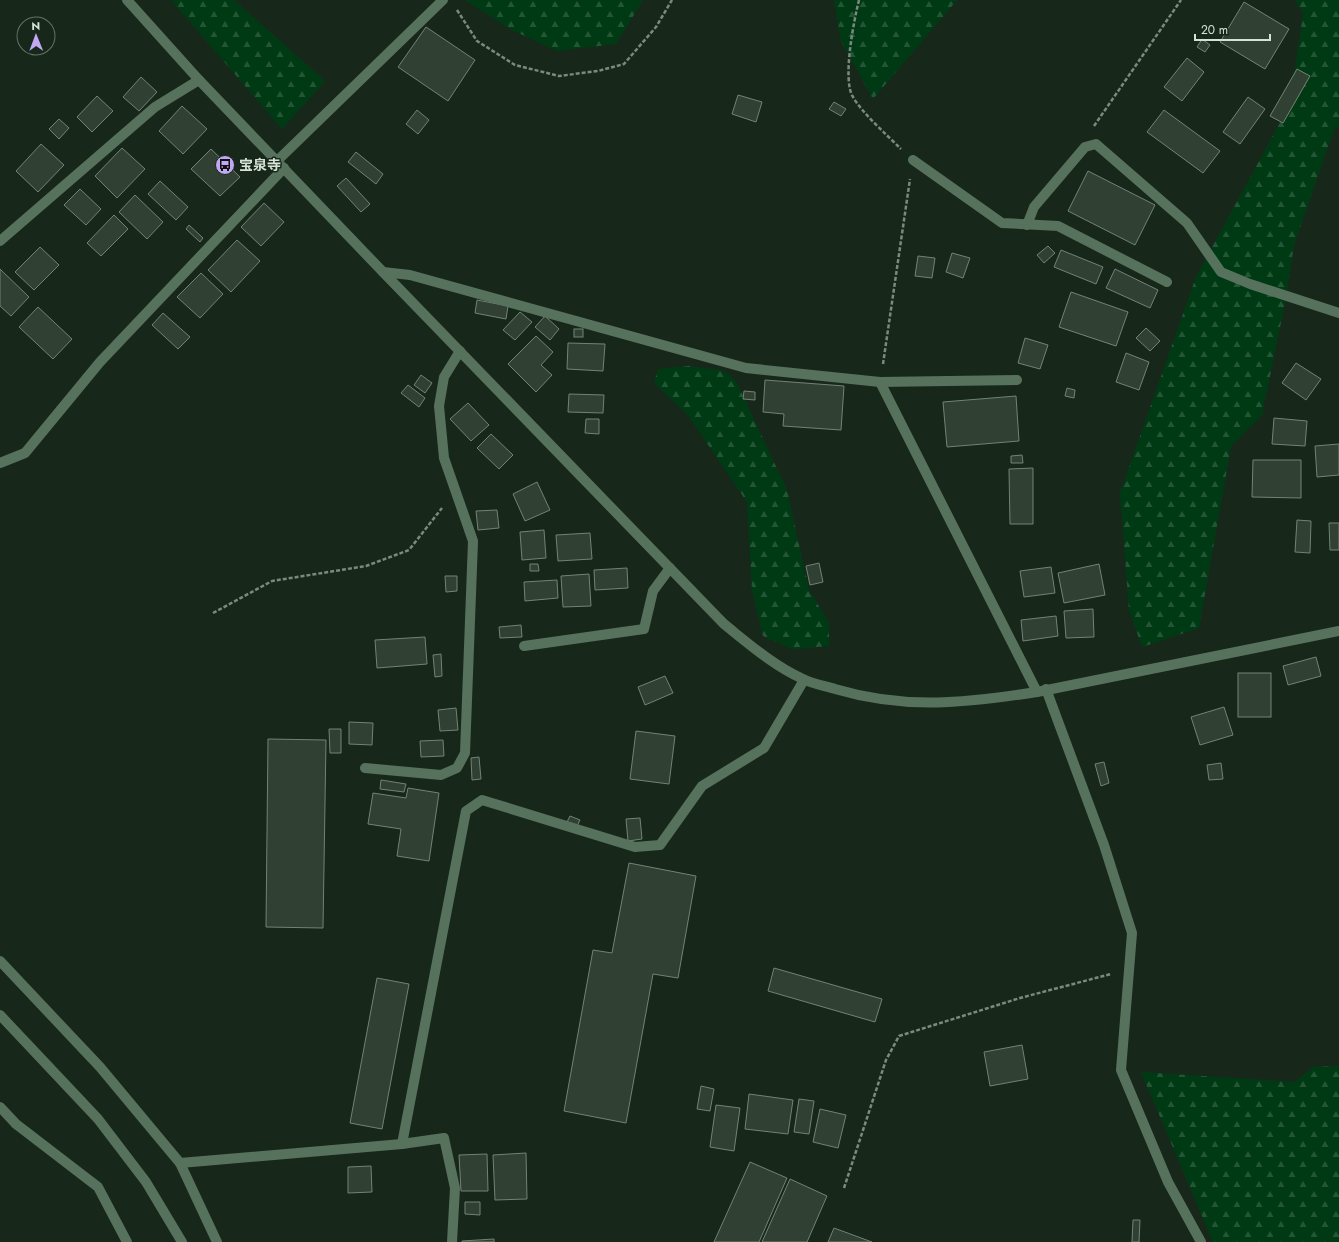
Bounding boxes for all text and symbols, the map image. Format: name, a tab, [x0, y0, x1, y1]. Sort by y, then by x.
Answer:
north arrow	[16, 16, 56, 56]
scale bar	[1195, 16, 1270, 42]
text: N	[31, 18, 40, 34]
text: 20 m	[1201, 21, 1228, 39]
bus stop icon: 宝泉寺	[214, 154, 236, 176]
place label: 宝泉寺	[239, 155, 281, 175]

